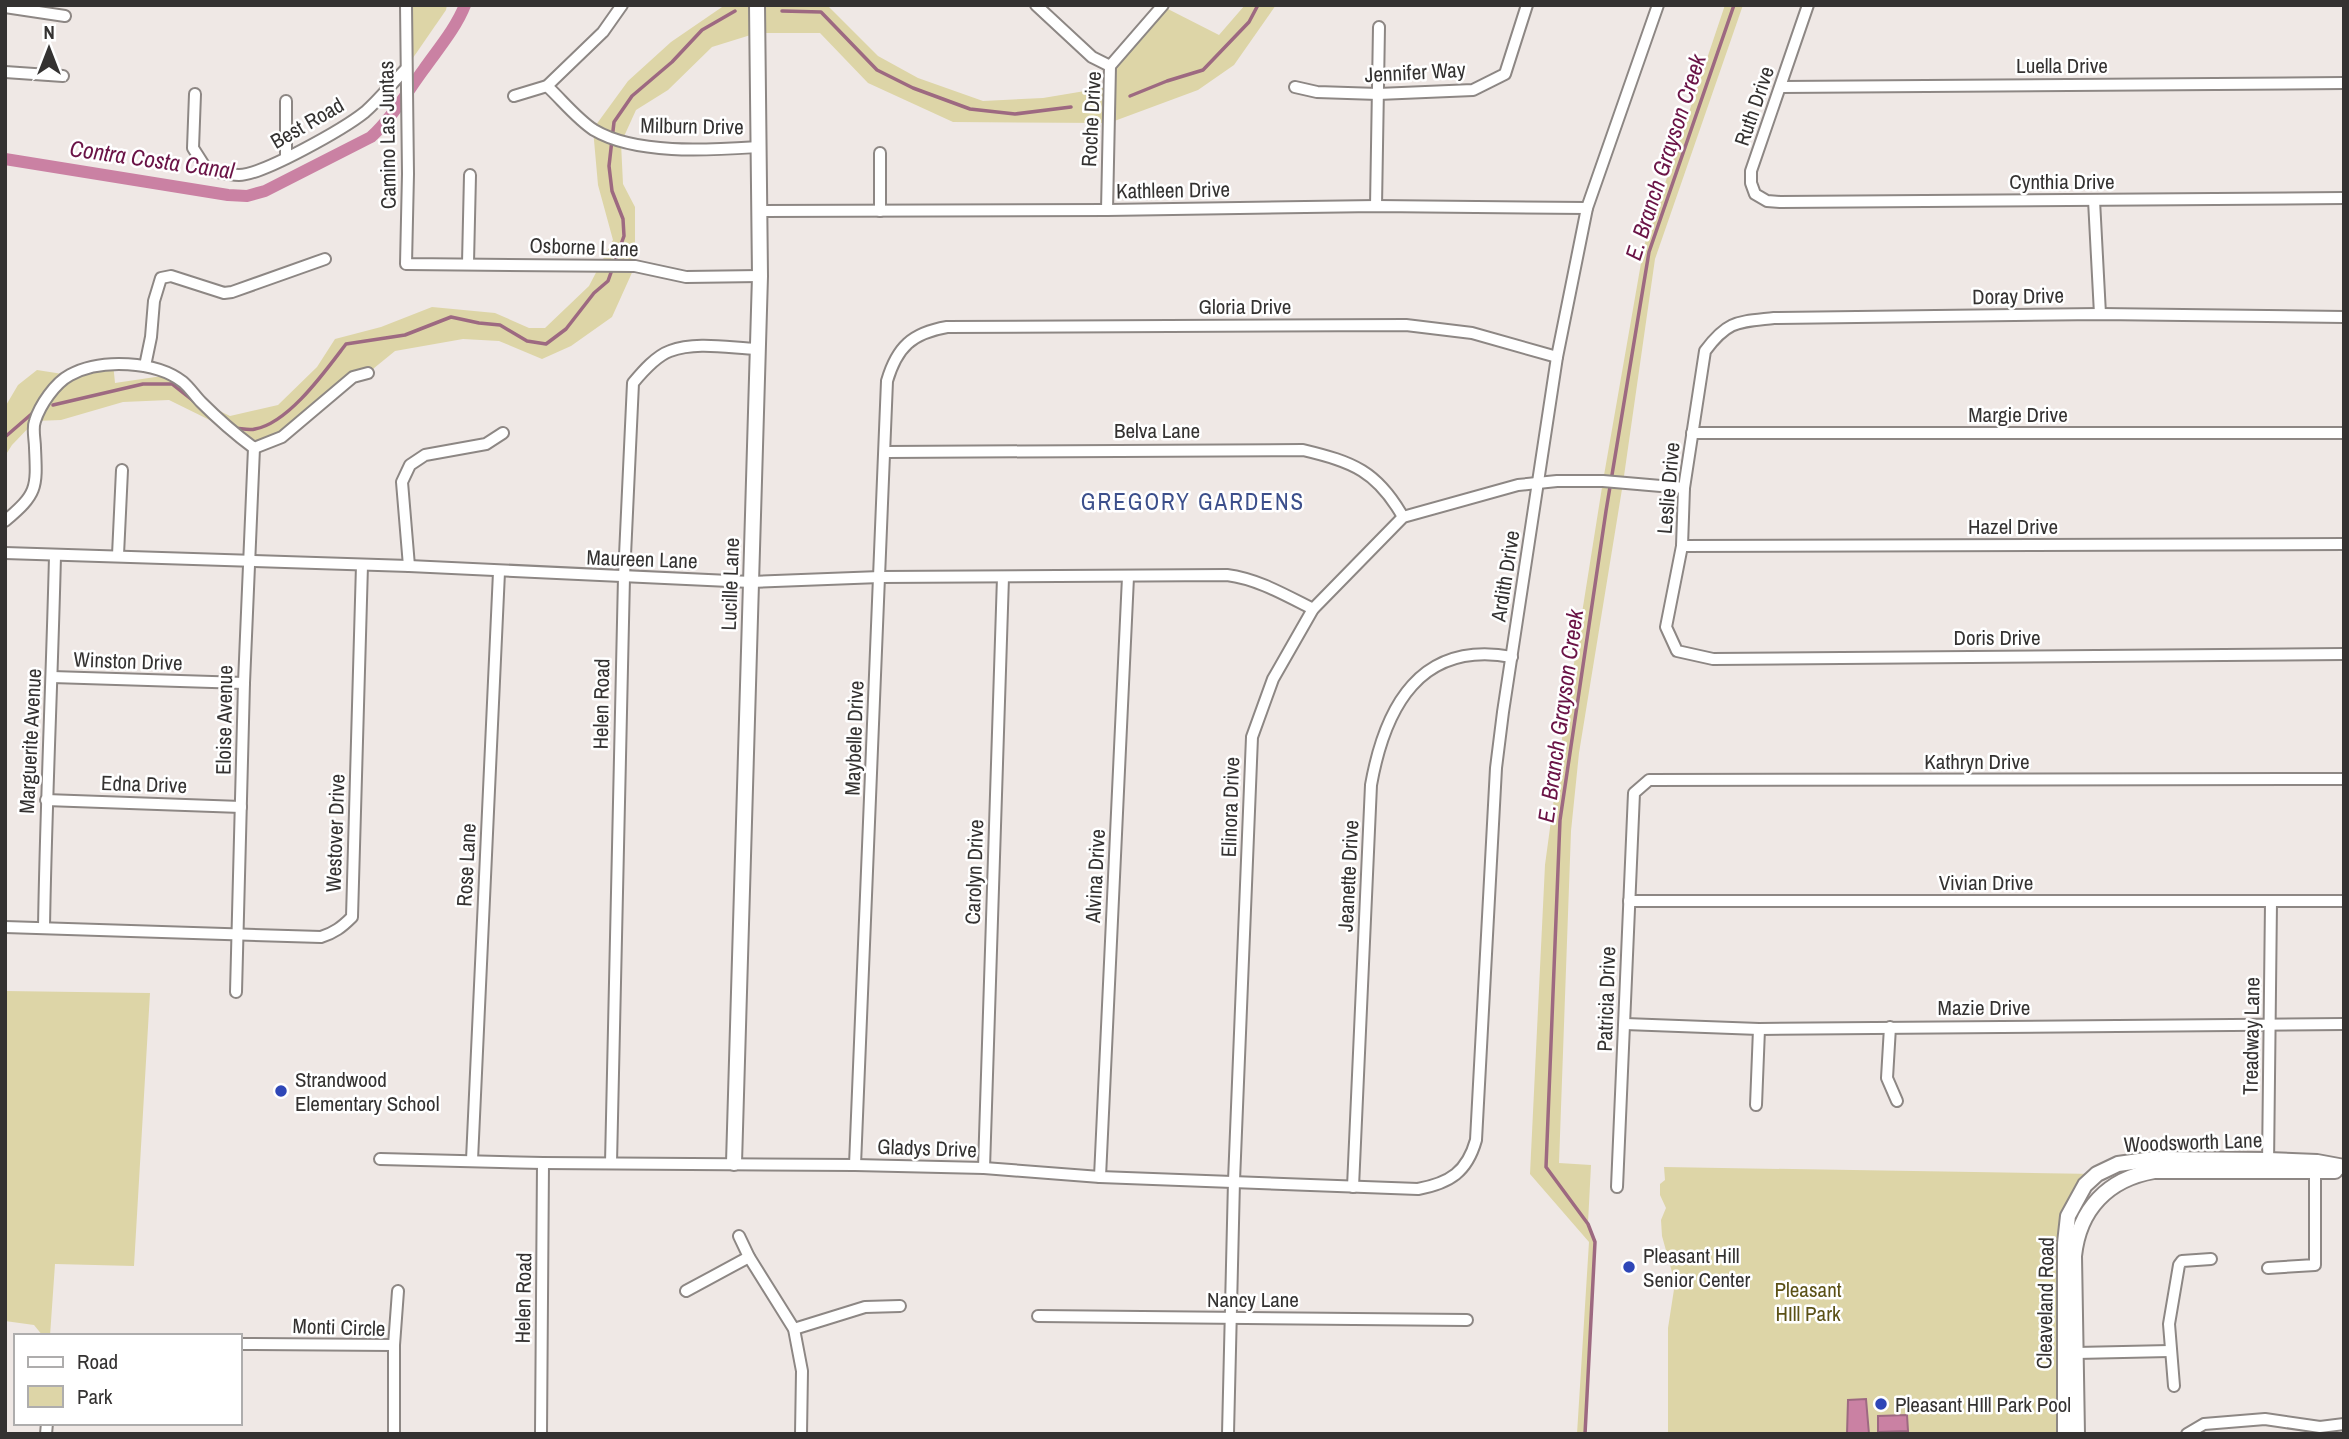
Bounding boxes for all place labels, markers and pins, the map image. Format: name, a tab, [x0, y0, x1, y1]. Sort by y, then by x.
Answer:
place label: Strandwood Elementary School	[295, 1065, 440, 1118]
marker: Strandwood Elementary School	[273, 1083, 289, 1099]
place label: Pleasant Hill Senior Center	[1643, 1241, 1750, 1294]
marker: Pleasant Hill Senior Center	[1621, 1259, 1637, 1275]
place label: Pleasant HIll Park Pool	[1895, 1390, 2071, 1419]
marker: Pleasant HIll Park Pool	[1873, 1396, 1889, 1412]

